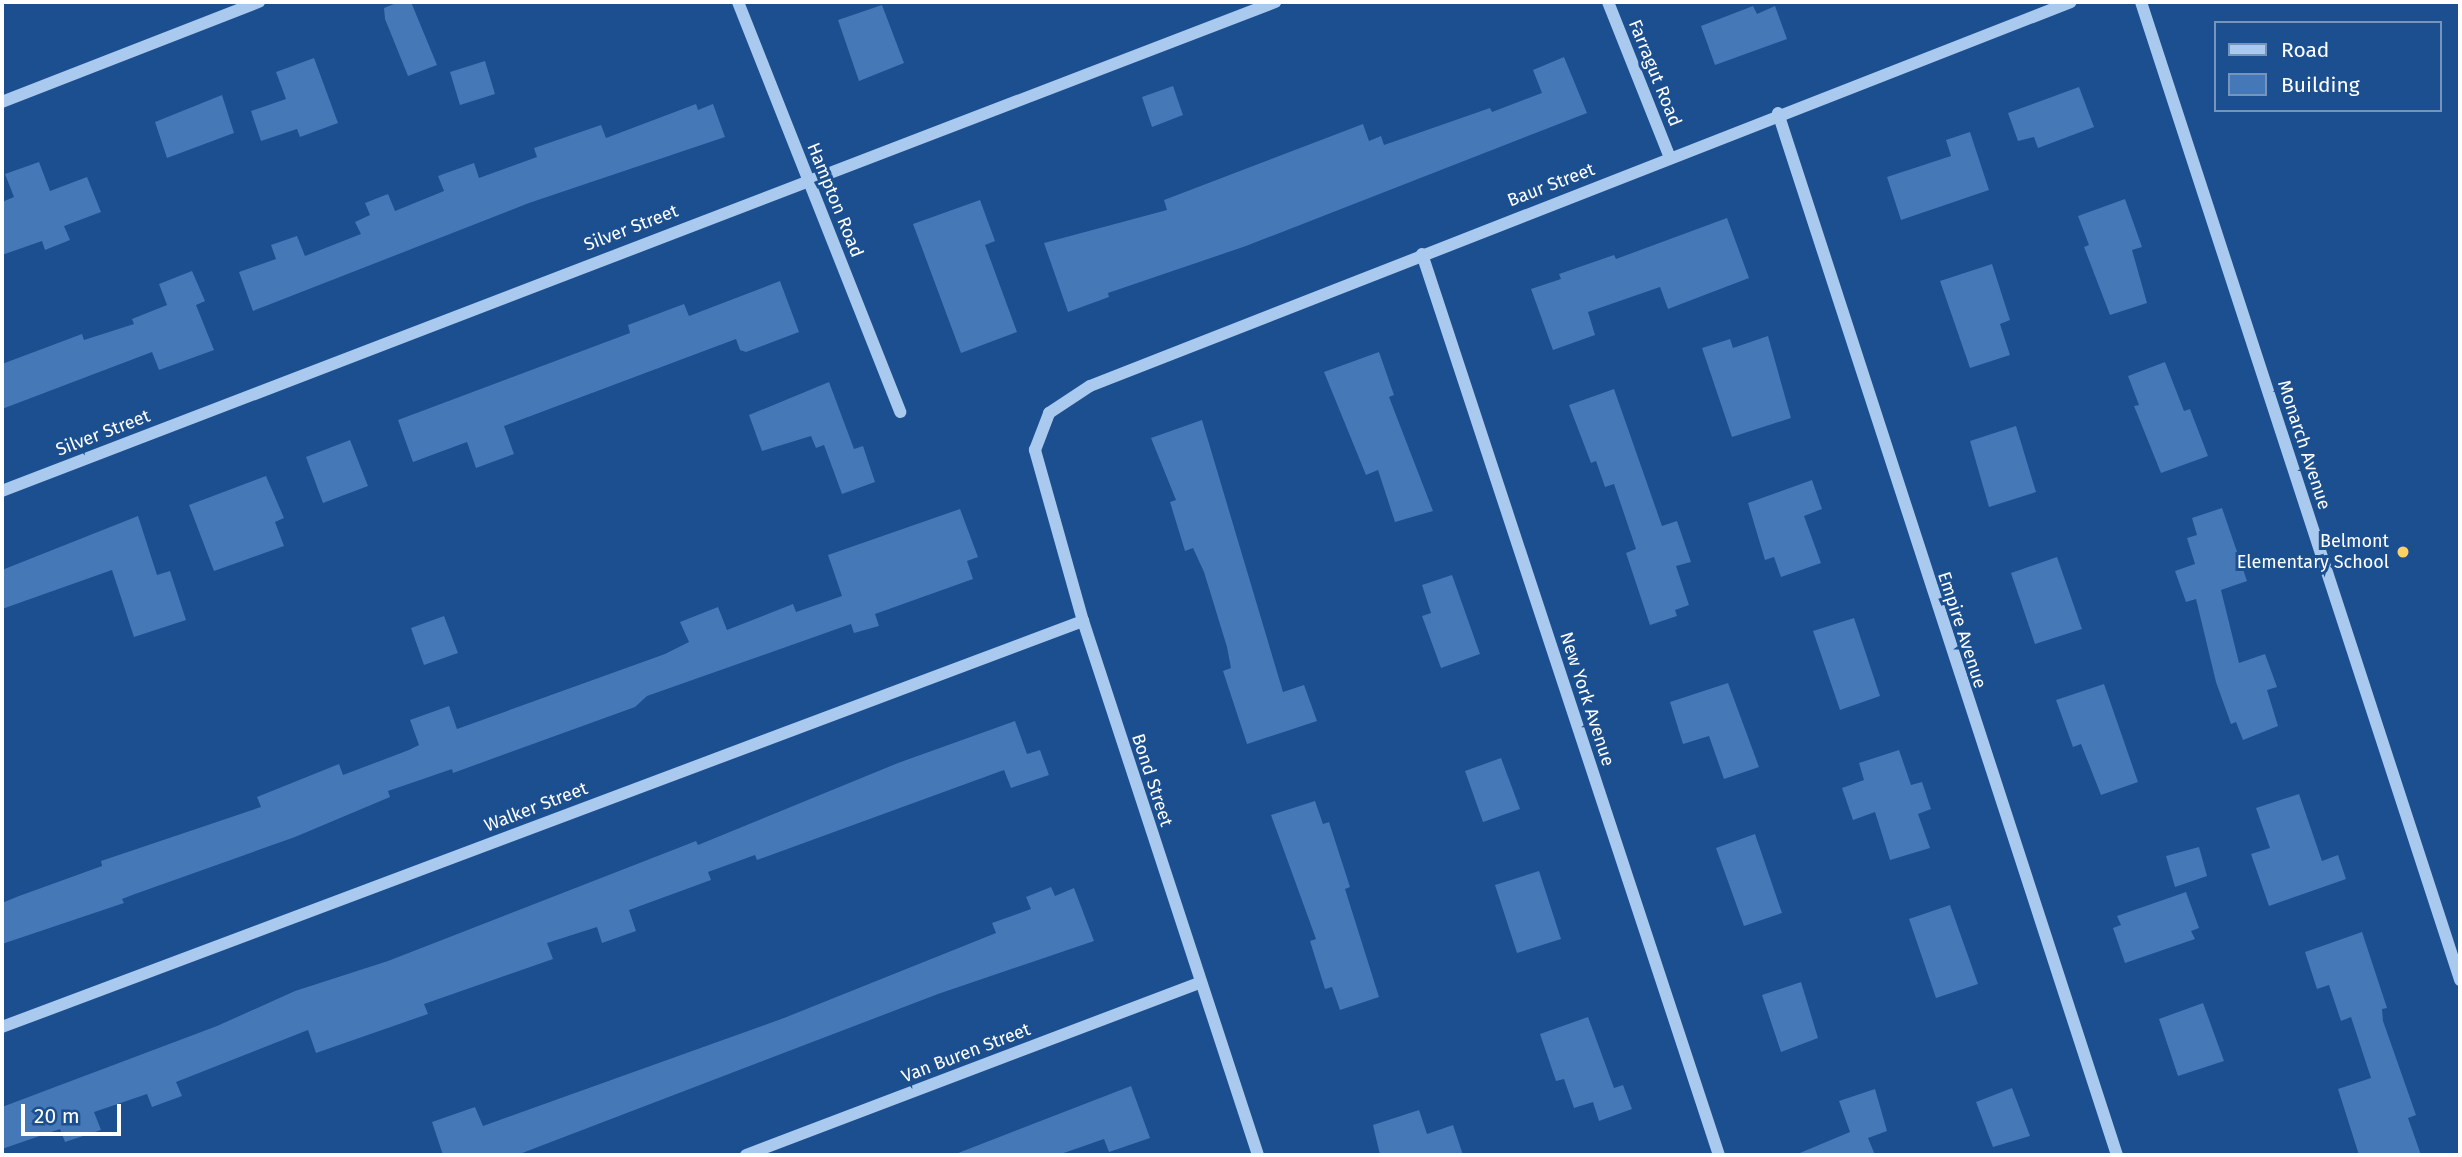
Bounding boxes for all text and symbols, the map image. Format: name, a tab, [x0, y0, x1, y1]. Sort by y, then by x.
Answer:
street label: Farragut Road	[1624, 17, 1686, 129]
legend	[2214, 21, 2441, 112]
text: Road	[2281, 37, 2329, 63]
text: Building	[2281, 72, 2360, 98]
street label: Hampton Road	[802, 140, 868, 260]
street label: Baur Street	[1504, 158, 1598, 212]
street label: Silver Street	[581, 200, 681, 256]
street label: Monarch Avenue	[2273, 378, 2335, 512]
street label: Silver Street	[53, 405, 153, 461]
place label: Belmont Elementary School	[2237, 531, 2389, 574]
marker: Belmont Elementary School	[2395, 544, 2411, 560]
street label: Empire Avenue	[1933, 569, 1991, 691]
street label: New York Avenue	[1555, 629, 1619, 769]
street label: Bond Street	[1127, 731, 1177, 829]
street label: Walker Street	[481, 777, 591, 837]
street label: Van Buren Street	[899, 1019, 1033, 1087]
scale bar	[24, 1090, 124, 1134]
text: 20 m	[34, 1103, 80, 1129]

